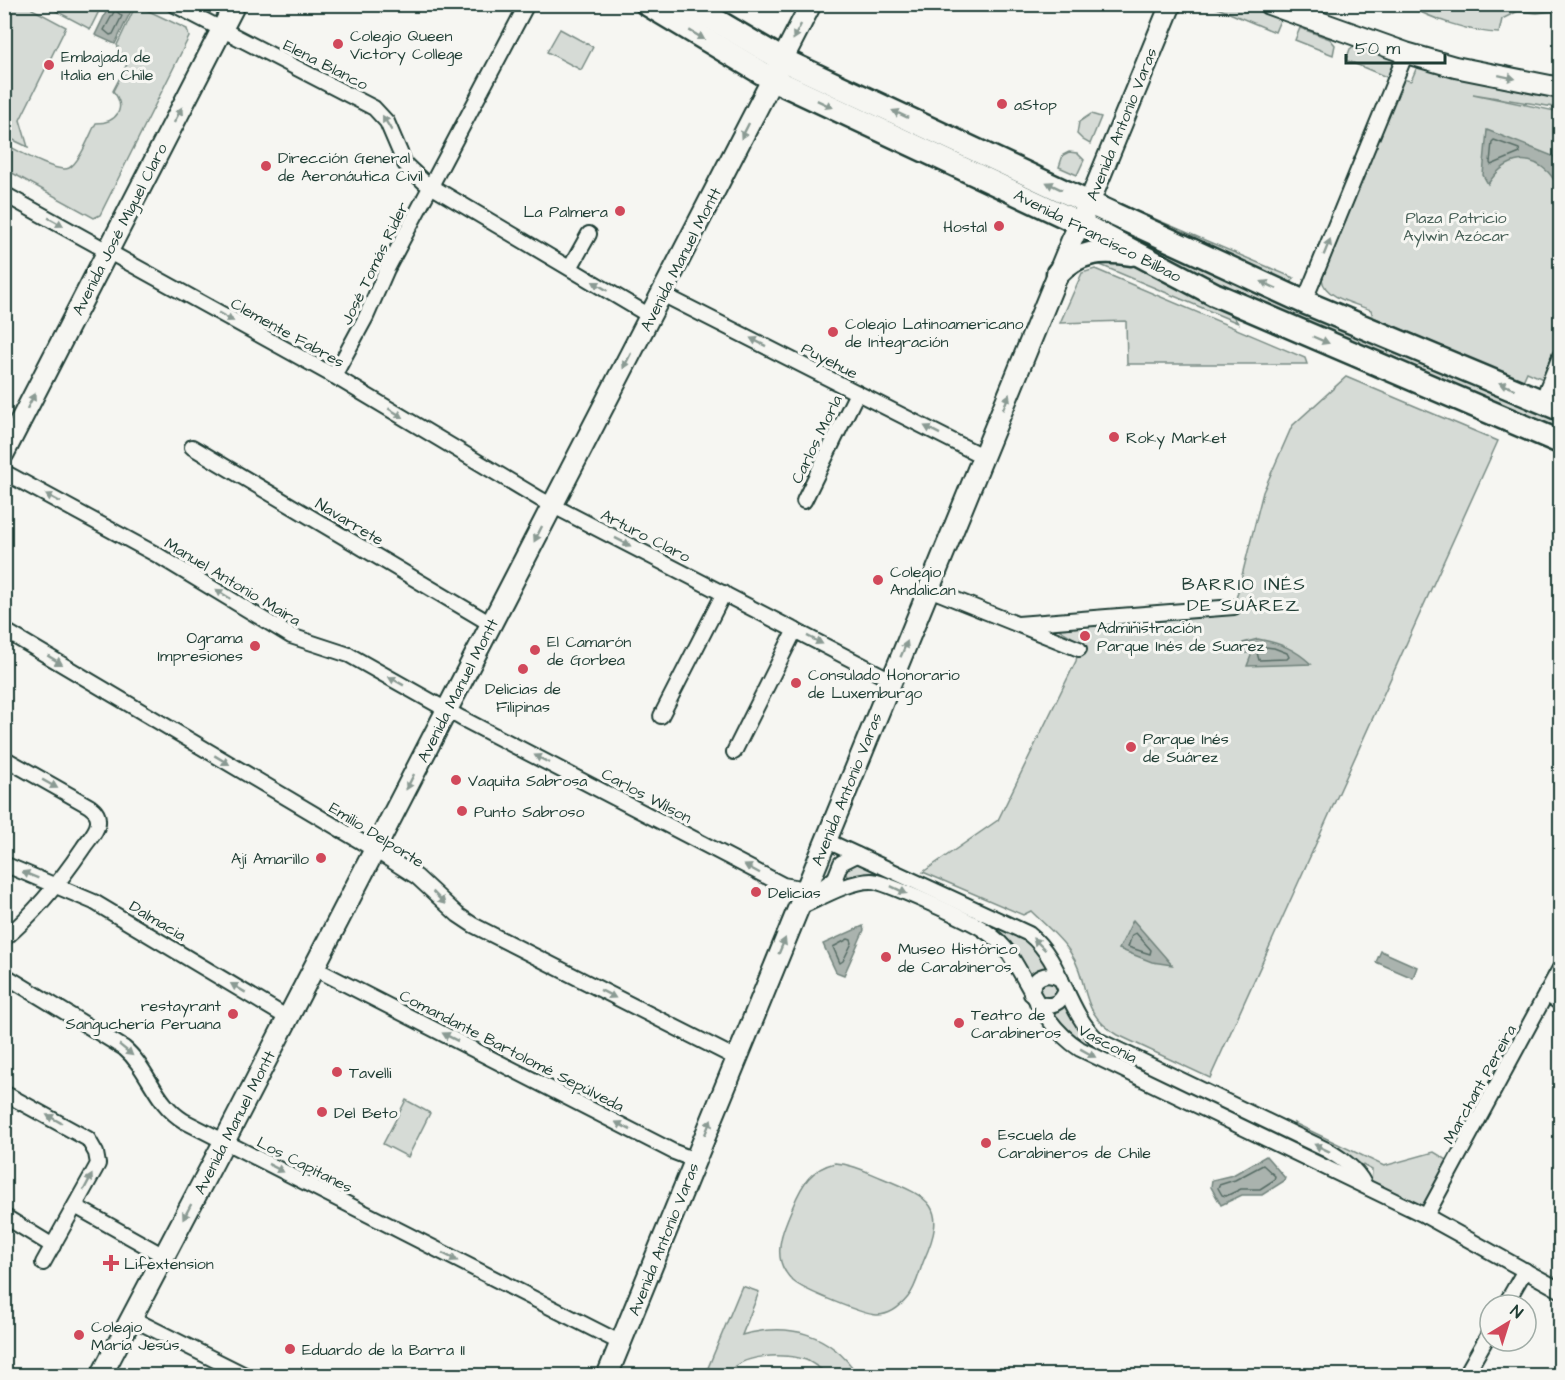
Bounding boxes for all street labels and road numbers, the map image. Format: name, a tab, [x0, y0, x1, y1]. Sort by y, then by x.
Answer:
street label: Elena Blanco	[279, 34, 372, 96]
street label: Avenida Antonio Varas	[1081, 45, 1163, 204]
street label: Avenida José Miguel Claro	[67, 140, 174, 320]
street label: Avenida Manuel Montt	[635, 183, 727, 335]
street label: Avenida Francisco Bilbao	[1010, 184, 1185, 288]
street label: José Tomás Rider	[336, 198, 414, 329]
street label: Clemente Fabres	[227, 293, 348, 373]
street label: Puyehue	[797, 337, 862, 385]
street label: Carlos Morla	[786, 391, 848, 487]
street label: Navarrete	[311, 493, 388, 551]
street label: Arturo Claro	[597, 504, 694, 568]
street label: Manuel Antonio Maira	[160, 532, 305, 631]
street label: Avenida Manuel Montt	[412, 614, 504, 766]
street label: Avenida Antonio Varas	[806, 710, 888, 869]
street label: Carlos Wilson	[598, 763, 696, 829]
street label: Emilio Delporte	[325, 797, 428, 873]
street label: Dalmacia	[125, 895, 190, 946]
street label: Comandante Bartolomé Sepúlveda	[395, 984, 628, 1117]
street label: Vasconia	[1074, 1019, 1141, 1069]
street label: Marchant Pereira	[1438, 1021, 1522, 1148]
street label: Avenida Manuel Montt	[189, 1046, 281, 1198]
street label: Los Capitanes	[253, 1131, 356, 1198]
street label: Avenida Antonio Varas	[623, 1160, 705, 1319]

